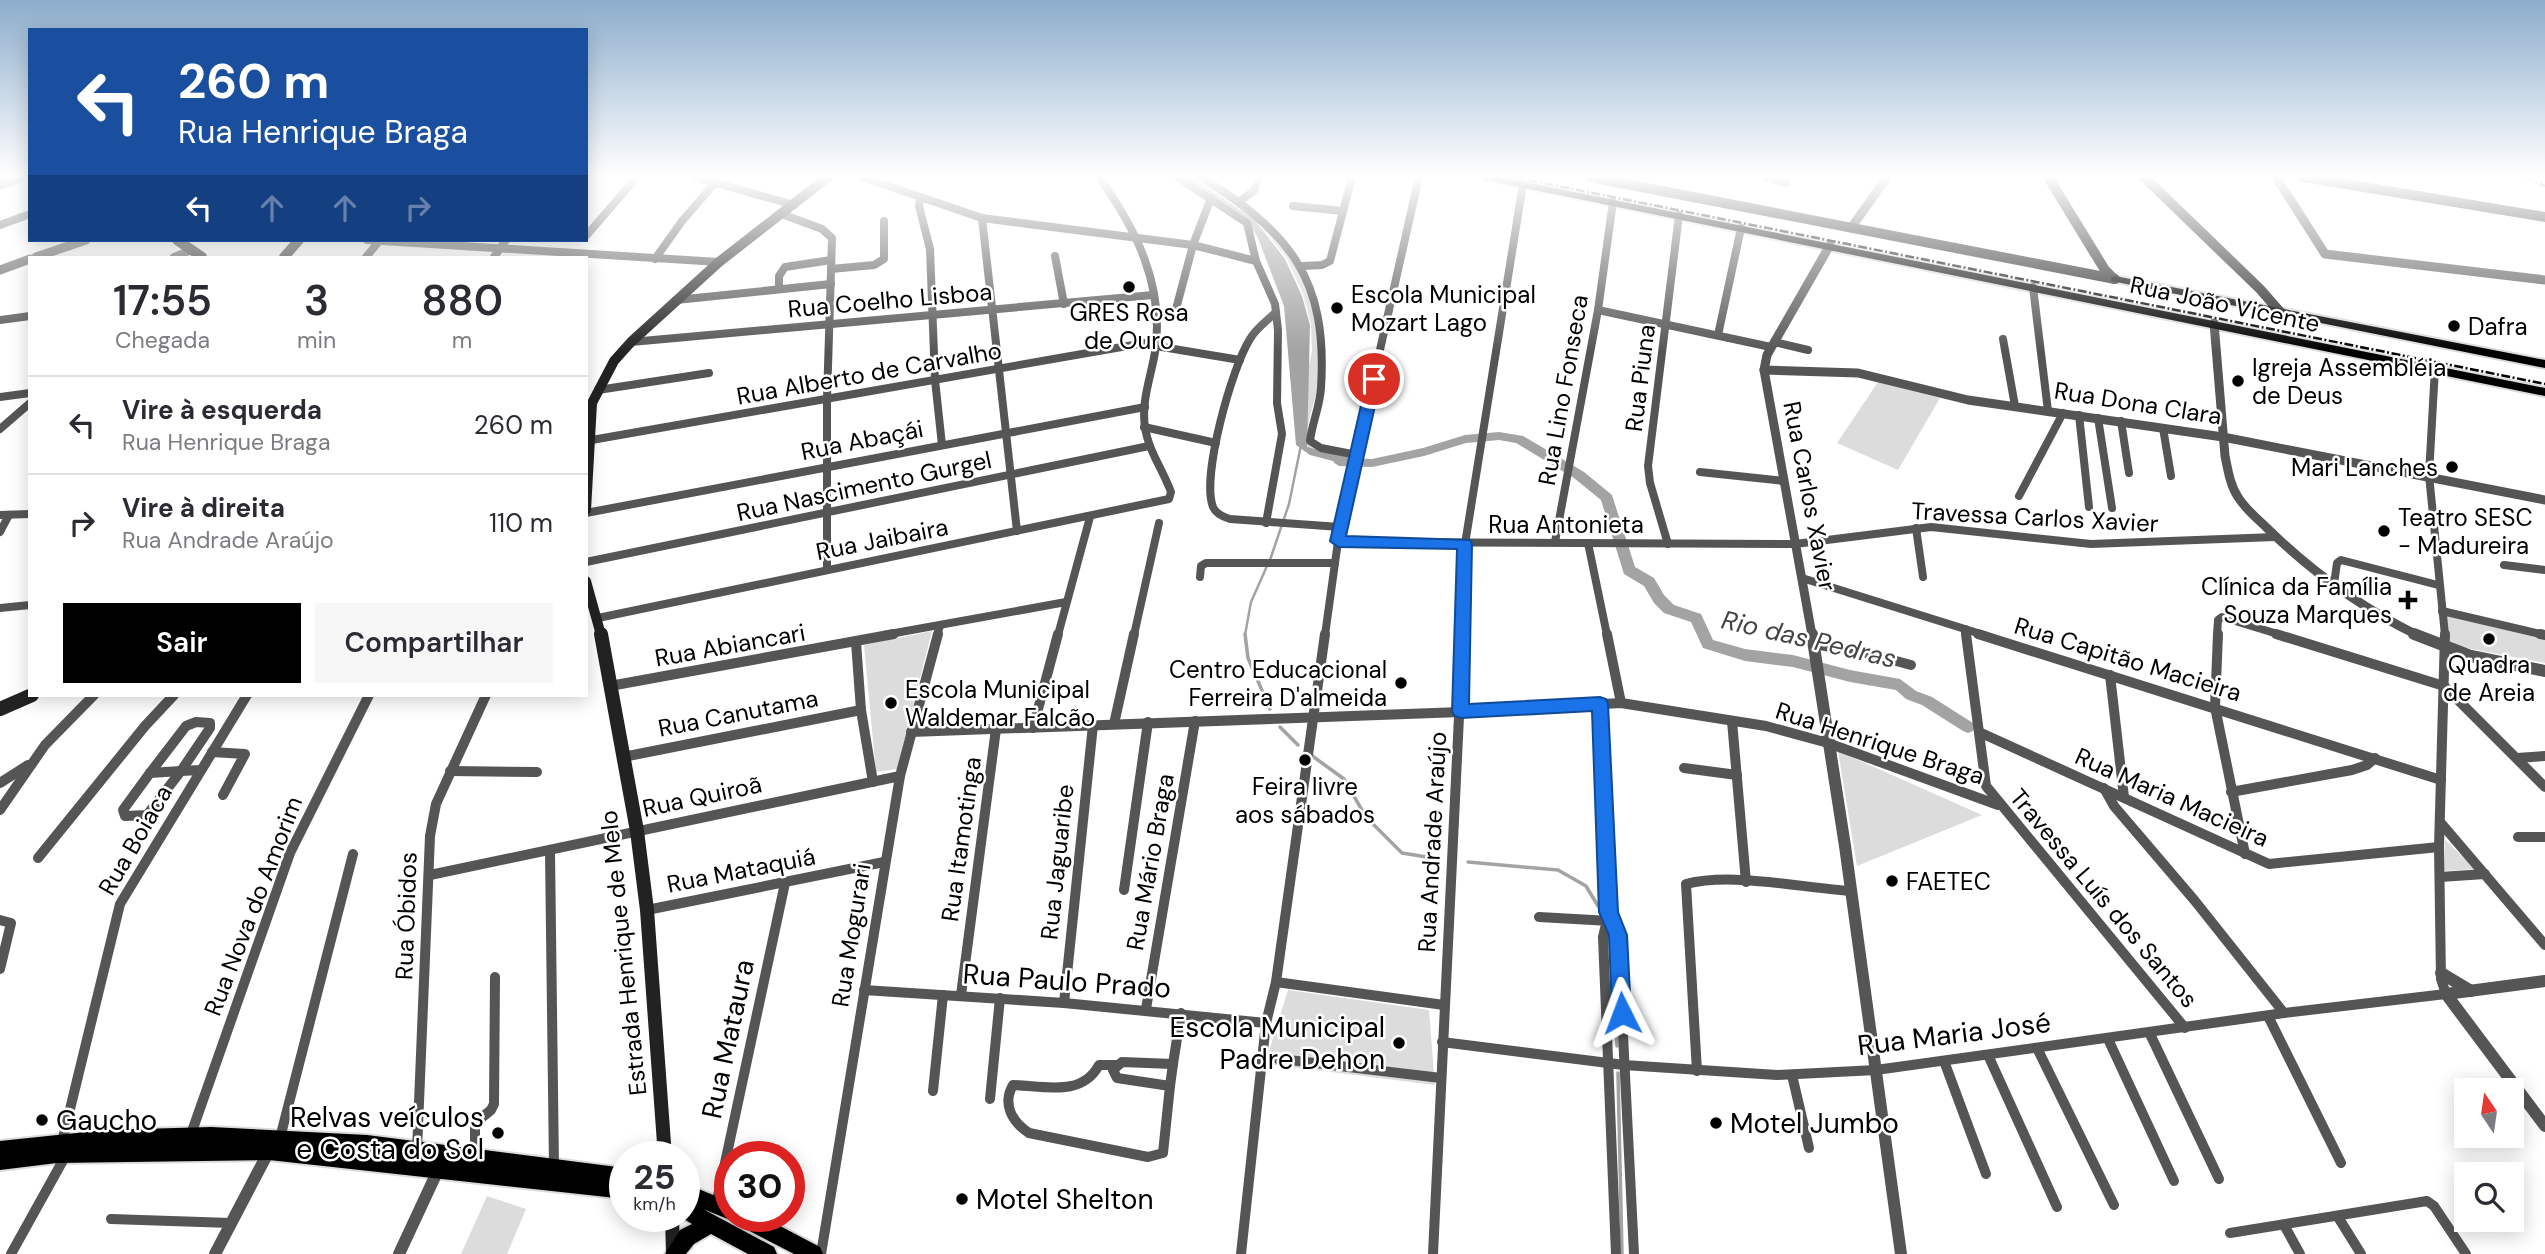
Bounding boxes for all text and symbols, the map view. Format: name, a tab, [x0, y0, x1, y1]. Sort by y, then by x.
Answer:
text: 260 m	[178, 49, 329, 113]
icon: left	[63, 56, 154, 147]
text: Rua Henrique Braga	[178, 111, 468, 153]
icon: left	[180, 189, 218, 227]
icon: ahead	[253, 189, 291, 227]
icon: ahead	[326, 189, 364, 227]
icon: right	[399, 189, 437, 227]
street label: Rua João Vicente	[2127, 269, 2323, 339]
text: 17:55	[113, 273, 212, 328]
text: 3	[304, 273, 329, 328]
text: 880	[421, 273, 503, 328]
street label: Rua Coelho Lisboa	[787, 276, 993, 324]
marker: GRES Rosa de Ouro	[1121, 279, 1137, 295]
place label: Escola Municipal Mozart Lago	[1351, 279, 1536, 338]
street label: Rua Lino Fonseca	[1531, 292, 1595, 488]
place label: GRES Rosa de Ouro	[1069, 297, 1189, 356]
marker: Escola Municipal Mozart Lago	[1329, 300, 1345, 316]
place label: Dafra	[2468, 311, 2528, 342]
marker: Dafra	[2446, 318, 2462, 334]
street label: Rua Piuna	[1618, 323, 1662, 433]
text: Chegada	[115, 325, 210, 355]
text: min	[297, 325, 336, 355]
text: m	[452, 325, 472, 355]
street label: Rua Alberto de Carvalho	[734, 334, 1004, 412]
pin	[1344, 349, 1404, 409]
place label: Igreja Assembléia de Deus	[2252, 352, 2446, 411]
icon: arrive	[1355, 360, 1393, 398]
marker: Igreja Assembléia de Deus	[2230, 373, 2246, 389]
street label: Rua Dona Clara	[2052, 374, 2224, 432]
text: Vire à esquerda	[122, 393, 322, 427]
street label: Rua Carlos Xavier	[1776, 399, 1844, 593]
icon: left	[63, 406, 101, 444]
text: 260 m	[474, 408, 553, 442]
street label: Rua Abaçái	[798, 413, 926, 467]
text: Rua Henrique Braga	[122, 427, 330, 457]
street label: Rua Nascimento Gurgel	[734, 444, 994, 528]
place label: Mari Lanches	[2291, 452, 2438, 483]
marker: Mari Lanches	[2444, 459, 2460, 475]
text: Vire à direita	[122, 491, 285, 525]
street label: Travessa Carlos Xavier	[1911, 495, 2159, 539]
place label: Teatro SESC - Madureira	[2398, 502, 2533, 561]
icon: right	[63, 504, 101, 542]
text: 110 m	[489, 506, 553, 540]
street label: Rua Antonieta	[1488, 509, 1644, 540]
street label: Rua Jaibaira	[813, 511, 951, 567]
marker: Teatro SESC - Madureira	[2376, 523, 2392, 539]
text: Rua Andrade Araújo	[122, 525, 334, 555]
place label: Clínica da Família Souza Marques	[2201, 571, 2392, 630]
marker: Clínica da Família Souza Marques	[2398, 590, 2418, 610]
water label: Rio das Pedras	[1718, 602, 1900, 676]
button: Sair	[63, 603, 301, 683]
button: Compartilhar	[315, 603, 553, 683]
street label: Rua Capitão Macieira	[2011, 610, 2245, 708]
street label: Rua Abiancari	[652, 617, 808, 673]
marker: Quadra de Areia	[2481, 631, 2497, 647]
place label: Quadra de Areia	[2443, 649, 2535, 708]
place label: Centro Educacional Ferreira D'almeida	[1169, 654, 1387, 713]
place label: Escola Municipal Waldemar Falcão	[905, 674, 1095, 733]
marker: Centro Educacional Ferreira D'almeida	[1393, 675, 1409, 691]
street label: Rua Canutama	[655, 682, 821, 744]
marker: Escola Municipal Waldemar Falcão	[883, 695, 899, 711]
street label: Rua Henrique Braga	[1772, 695, 1988, 791]
street label: Rua Andrade Araújo	[1411, 731, 1453, 953]
street label: Rua Maria Macieira	[2070, 740, 2274, 854]
marker: Feira livre aos sábados	[1297, 752, 1313, 768]
street label: Rua Itamotinga	[934, 755, 988, 923]
street label: Rua Quiroã	[639, 768, 765, 824]
street label: Rua Mário Braga	[1119, 771, 1181, 953]
place label: Feira livre aos sábados	[1235, 771, 1375, 830]
street label: Rua Boiaca	[91, 780, 179, 900]
street label: Travessa Luís dos Santos	[2003, 782, 2205, 1014]
street label: Rua Jaguaribe	[1033, 783, 1081, 941]
street label: Rua Nova do Amorim	[197, 792, 309, 1020]
street label: Estrada Henrique de Melo	[593, 809, 653, 1097]
street label: Rua Mataquiá	[664, 840, 818, 900]
street label: Rua Óbidos	[388, 851, 424, 981]
street label: Rua Mogurari	[824, 861, 878, 1009]
place label: FAETEC	[1906, 866, 1991, 897]
marker: FAETEC	[1884, 873, 1900, 889]
street label: Rua Paulo Prado	[962, 955, 1172, 1007]
street label: Rua Mataura	[693, 956, 763, 1122]
position arrow	[1585, 976, 1659, 1050]
street label: Rua Maria José	[1855, 1004, 2053, 1064]
place label: Escola Municipal Padre Dehon	[1169, 1009, 1385, 1078]
marker: Escola Municipal Padre Dehon	[1391, 1035, 1407, 1051]
north arrow	[2454, 1078, 2524, 1148]
map controls	[2454, 1078, 2524, 1232]
place label: Relvas veículos e Costa do Sol	[290, 1099, 484, 1168]
place label: Gaucho	[56, 1102, 157, 1139]
place label: Motel Jumbo	[1730, 1105, 1899, 1142]
marker: Gaucho	[34, 1112, 50, 1128]
marker: Motel Jumbo	[1708, 1115, 1724, 1131]
marker: Relvas veículos e Costa do Sol	[490, 1125, 506, 1141]
speed limit sign: 30	[714, 1141, 805, 1232]
text: 25	[634, 1154, 675, 1200]
button: search	[2454, 1162, 2524, 1232]
place label: Motel Shelton	[976, 1181, 1154, 1218]
marker: Motel Shelton	[954, 1191, 970, 1207]
text: km/h	[633, 1192, 676, 1216]

